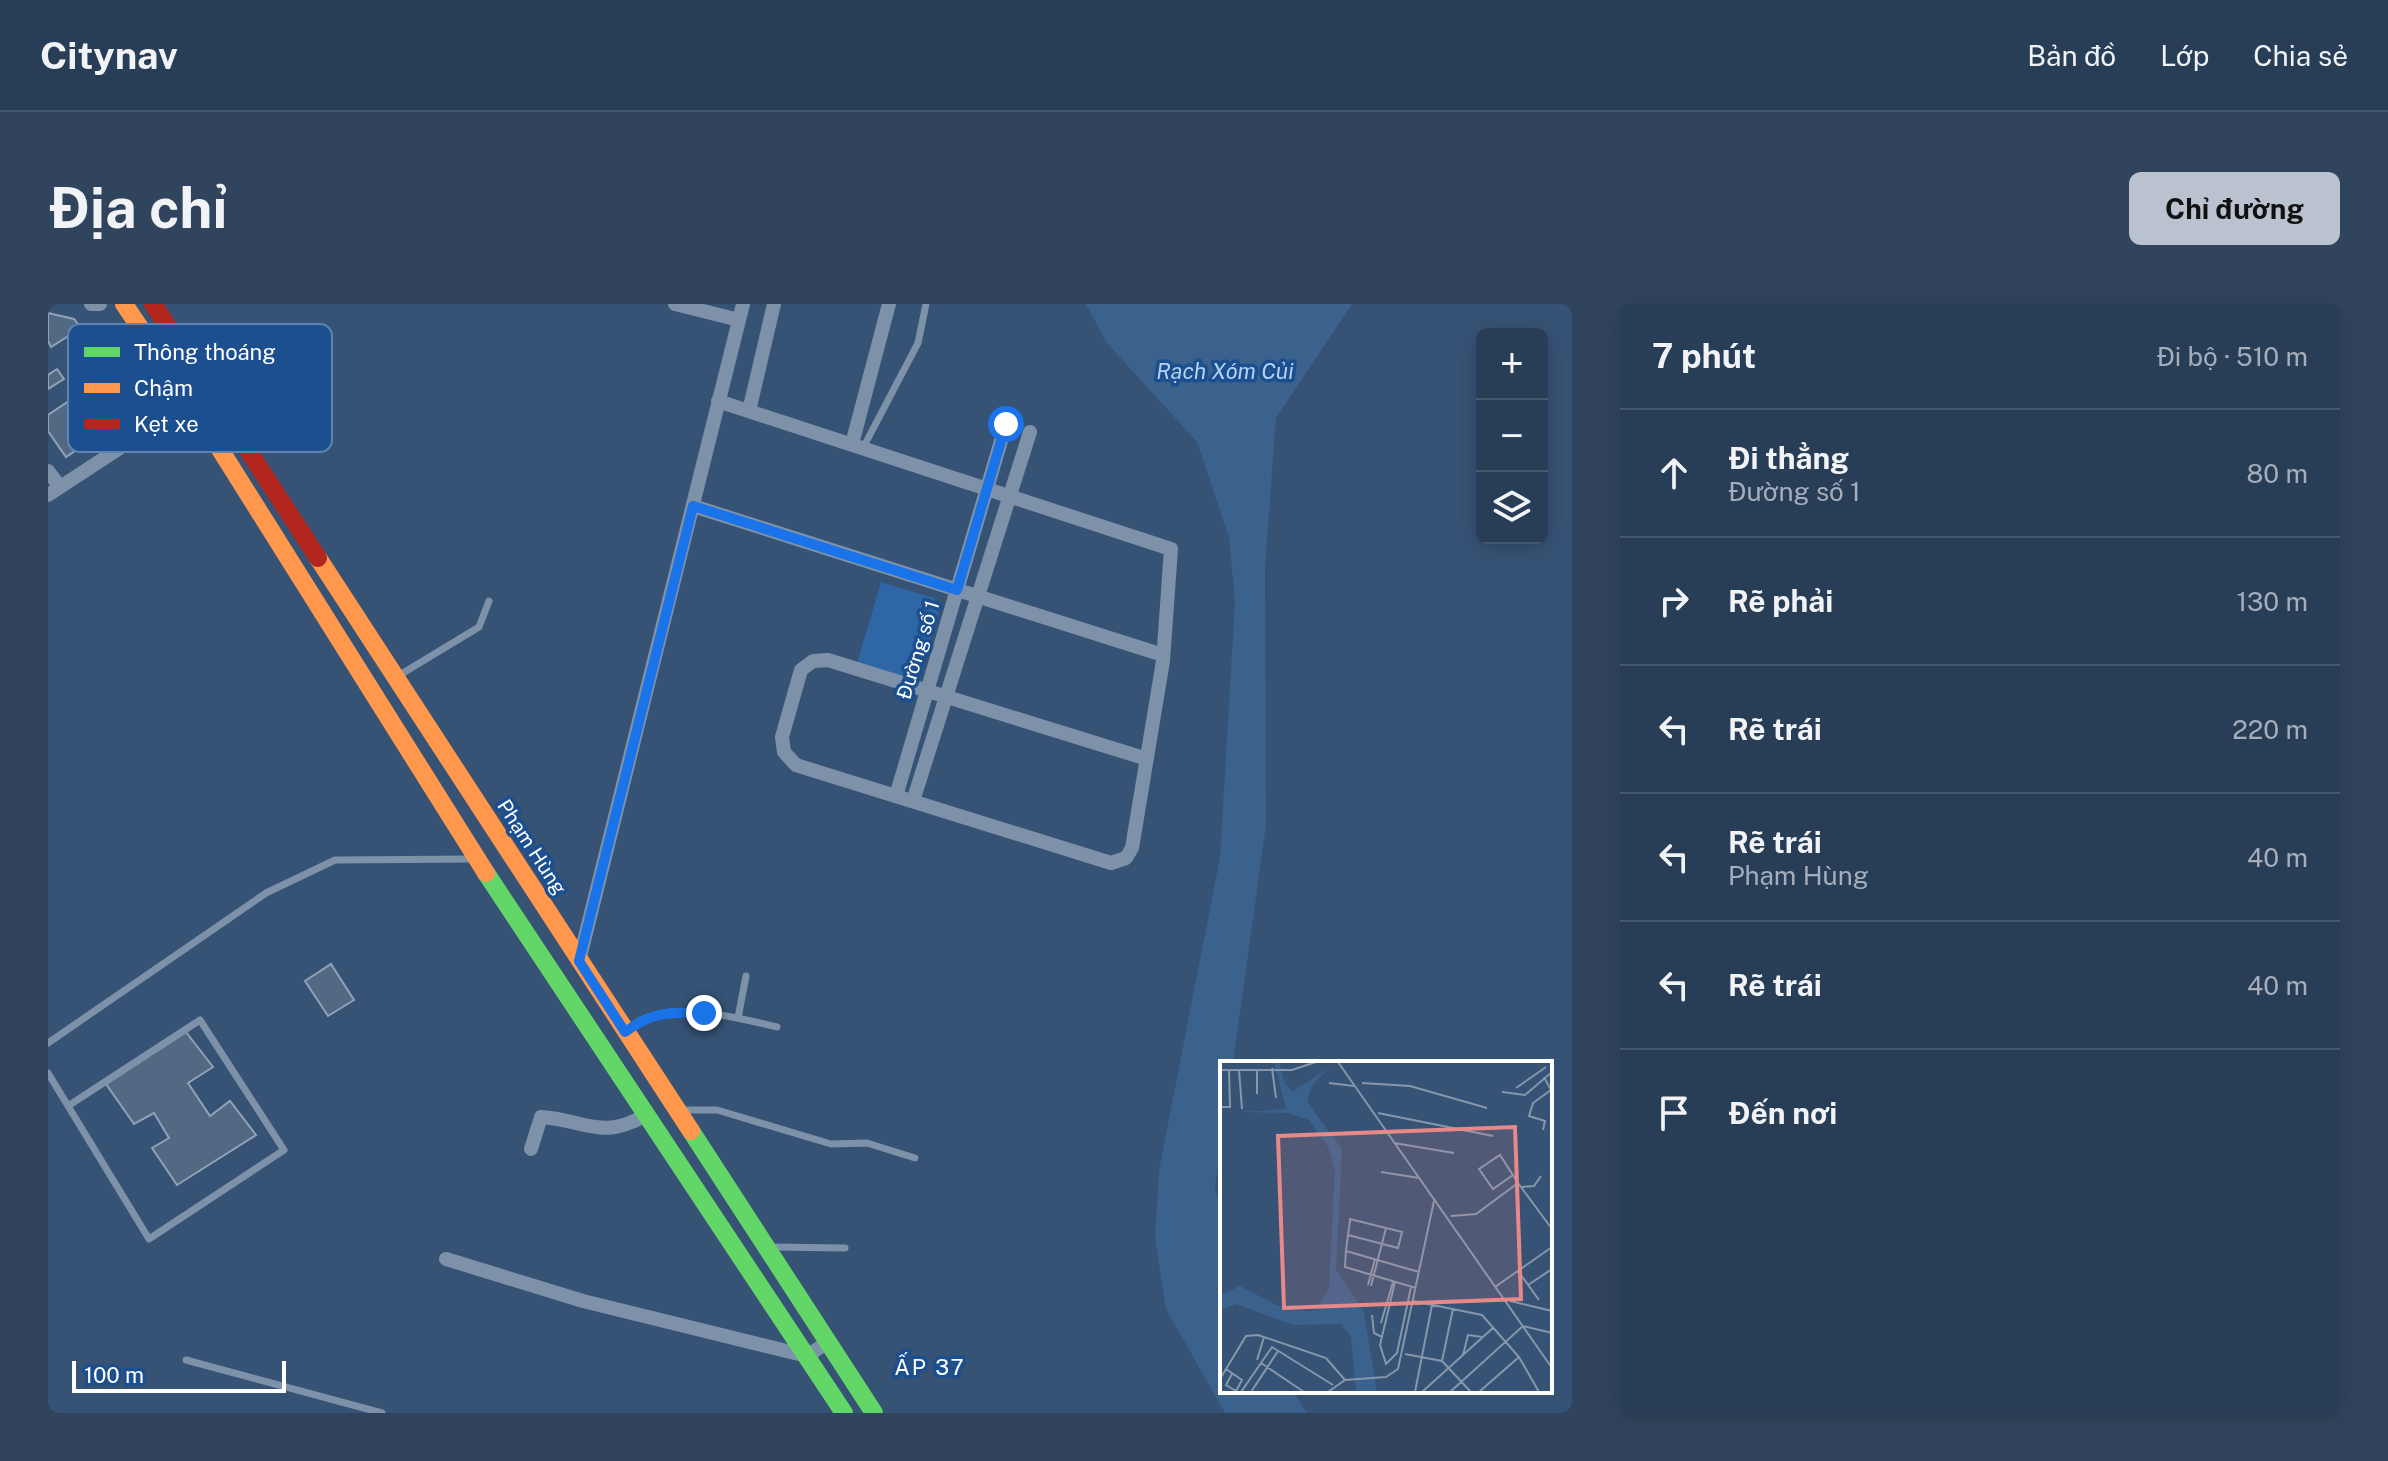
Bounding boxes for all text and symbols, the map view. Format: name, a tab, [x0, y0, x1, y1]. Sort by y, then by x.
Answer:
text: Citynav	[40, 33, 178, 78]
text: Bản đồ	[2027, 39, 2116, 72]
text: Lớp	[2160, 39, 2209, 72]
text: Chia sẻ	[2253, 39, 2348, 72]
button: Chỉ đường	[2129, 172, 2340, 245]
text: Địa chỉ	[48, 175, 227, 241]
legend	[68, 324, 332, 452]
map controls	[1476, 328, 1548, 544]
button: +	[1476, 328, 1548, 400]
text: 7 phút	[1652, 336, 1756, 376]
text: Thông thoáng	[134, 339, 276, 365]
text: Đi bộ · 510 m	[2156, 341, 2308, 372]
water label: Rạch Xóm Củi	[1156, 358, 1294, 384]
text: Chậm	[134, 375, 193, 401]
button: −	[1476, 400, 1548, 472]
route start	[988, 406, 1024, 442]
text: Kẹt xe	[134, 411, 199, 437]
text: Đi thẳng	[1728, 440, 1849, 476]
icon: ahead	[1652, 451, 1696, 495]
text: 80 m	[2247, 458, 2308, 489]
button: layers	[1476, 472, 1548, 544]
text: Đường số 1	[1728, 476, 1861, 507]
icon: right	[1652, 579, 1696, 623]
text: Rẽ phải	[1728, 583, 1833, 619]
text: 130 m	[2236, 586, 2308, 617]
street label: Đường số 1	[892, 598, 944, 702]
icon: left	[1652, 707, 1696, 751]
text: Rẽ trái	[1728, 711, 1822, 747]
text: 220 m	[2232, 714, 2308, 745]
street label: Phạm Hùng	[492, 795, 572, 899]
text: Rẽ trái	[1728, 824, 1822, 860]
icon: left	[1652, 835, 1696, 879]
text: 40 m	[2247, 842, 2308, 873]
text: Phạm Hùng	[1728, 860, 1869, 891]
icon: left	[1652, 963, 1696, 1007]
text: Rẽ trái	[1728, 967, 1822, 1003]
text: 40 m	[2247, 970, 2308, 1001]
route end	[686, 995, 722, 1031]
inset map	[1220, 1061, 1552, 1393]
icon: arrive	[1652, 1091, 1696, 1135]
text: Đến nơi	[1728, 1095, 1837, 1131]
district label: ẤP 37	[894, 1352, 966, 1380]
scale bar	[72, 1357, 286, 1393]
text: 100 m	[84, 1362, 144, 1388]

